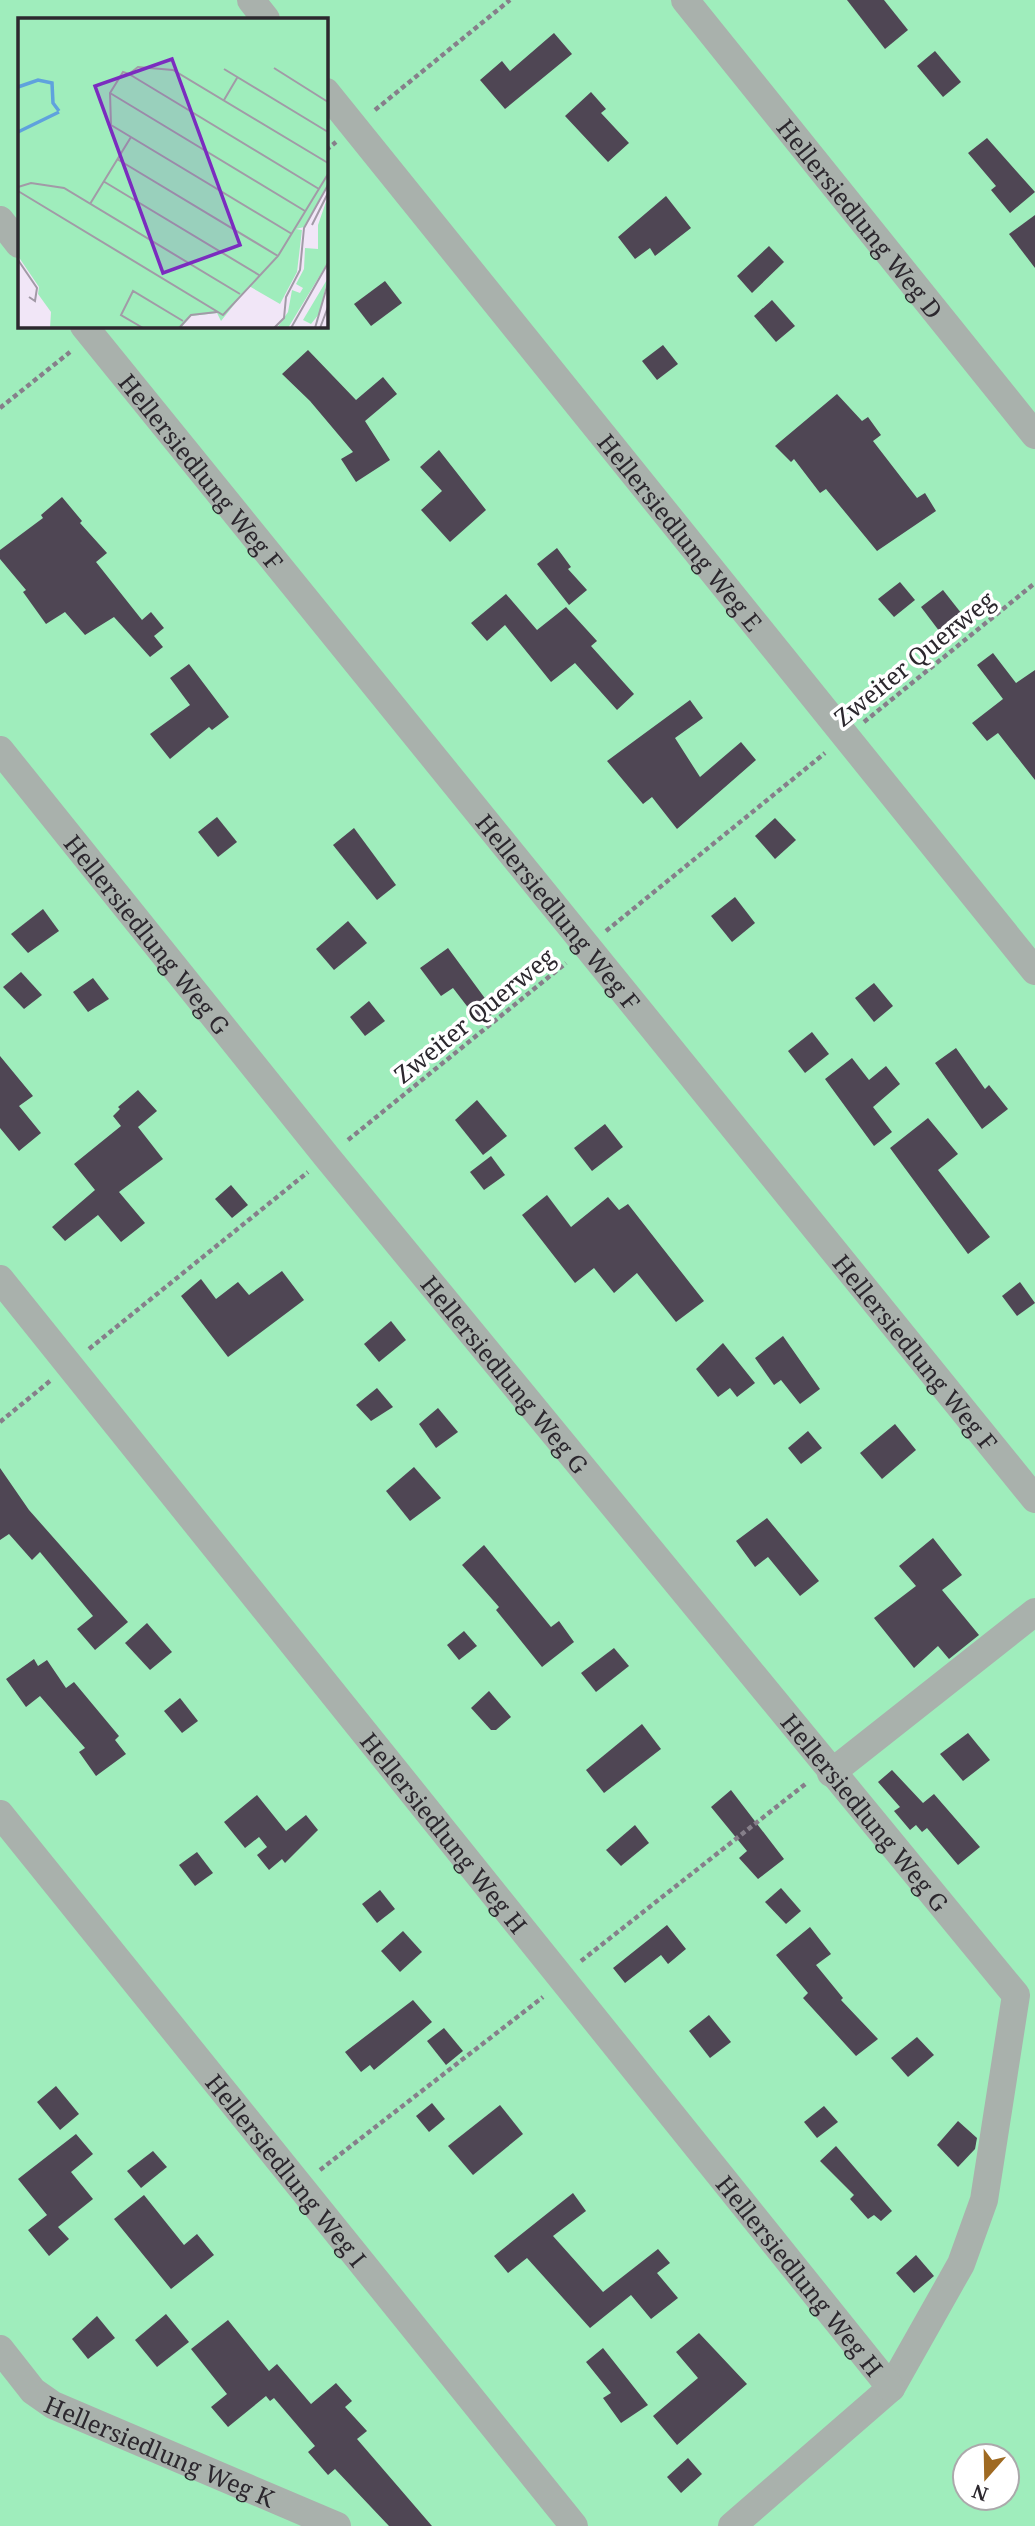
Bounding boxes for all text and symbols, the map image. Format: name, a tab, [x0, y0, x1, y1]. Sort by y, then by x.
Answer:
inset map	[18, 18, 327, 327]
street label: Hellersiedlung Weg D	[770, 111, 951, 325]
street label: Hellersiedlung Weg F	[112, 366, 292, 577]
street label: Hellersiedlung Weg E	[591, 426, 770, 638]
street label: Zweiter Querweg	[827, 583, 1001, 733]
street label: Hellersiedlung Weg F	[469, 806, 649, 1017]
street label: Hellersiedlung Weg G	[58, 827, 238, 1041]
street label: Zweiter Querweg	[387, 940, 561, 1090]
street label: Hellersiedlung Weg F	[826, 1247, 1006, 1457]
street label: Hellersiedlung Weg G	[414, 1268, 597, 1480]
street label: Hellersiedlung Weg G	[774, 1706, 957, 1918]
street label: Hellersiedlung Weg H	[354, 1725, 536, 1940]
street label: Hellersiedlung Weg I	[199, 2066, 375, 2273]
street label: Hellersiedlung Weg H	[710, 2168, 891, 2383]
street label: Hellersiedlung Weg K	[40, 2387, 281, 2515]
north arrow	[951, 2442, 1021, 2512]
text: N	[969, 2478, 992, 2508]

